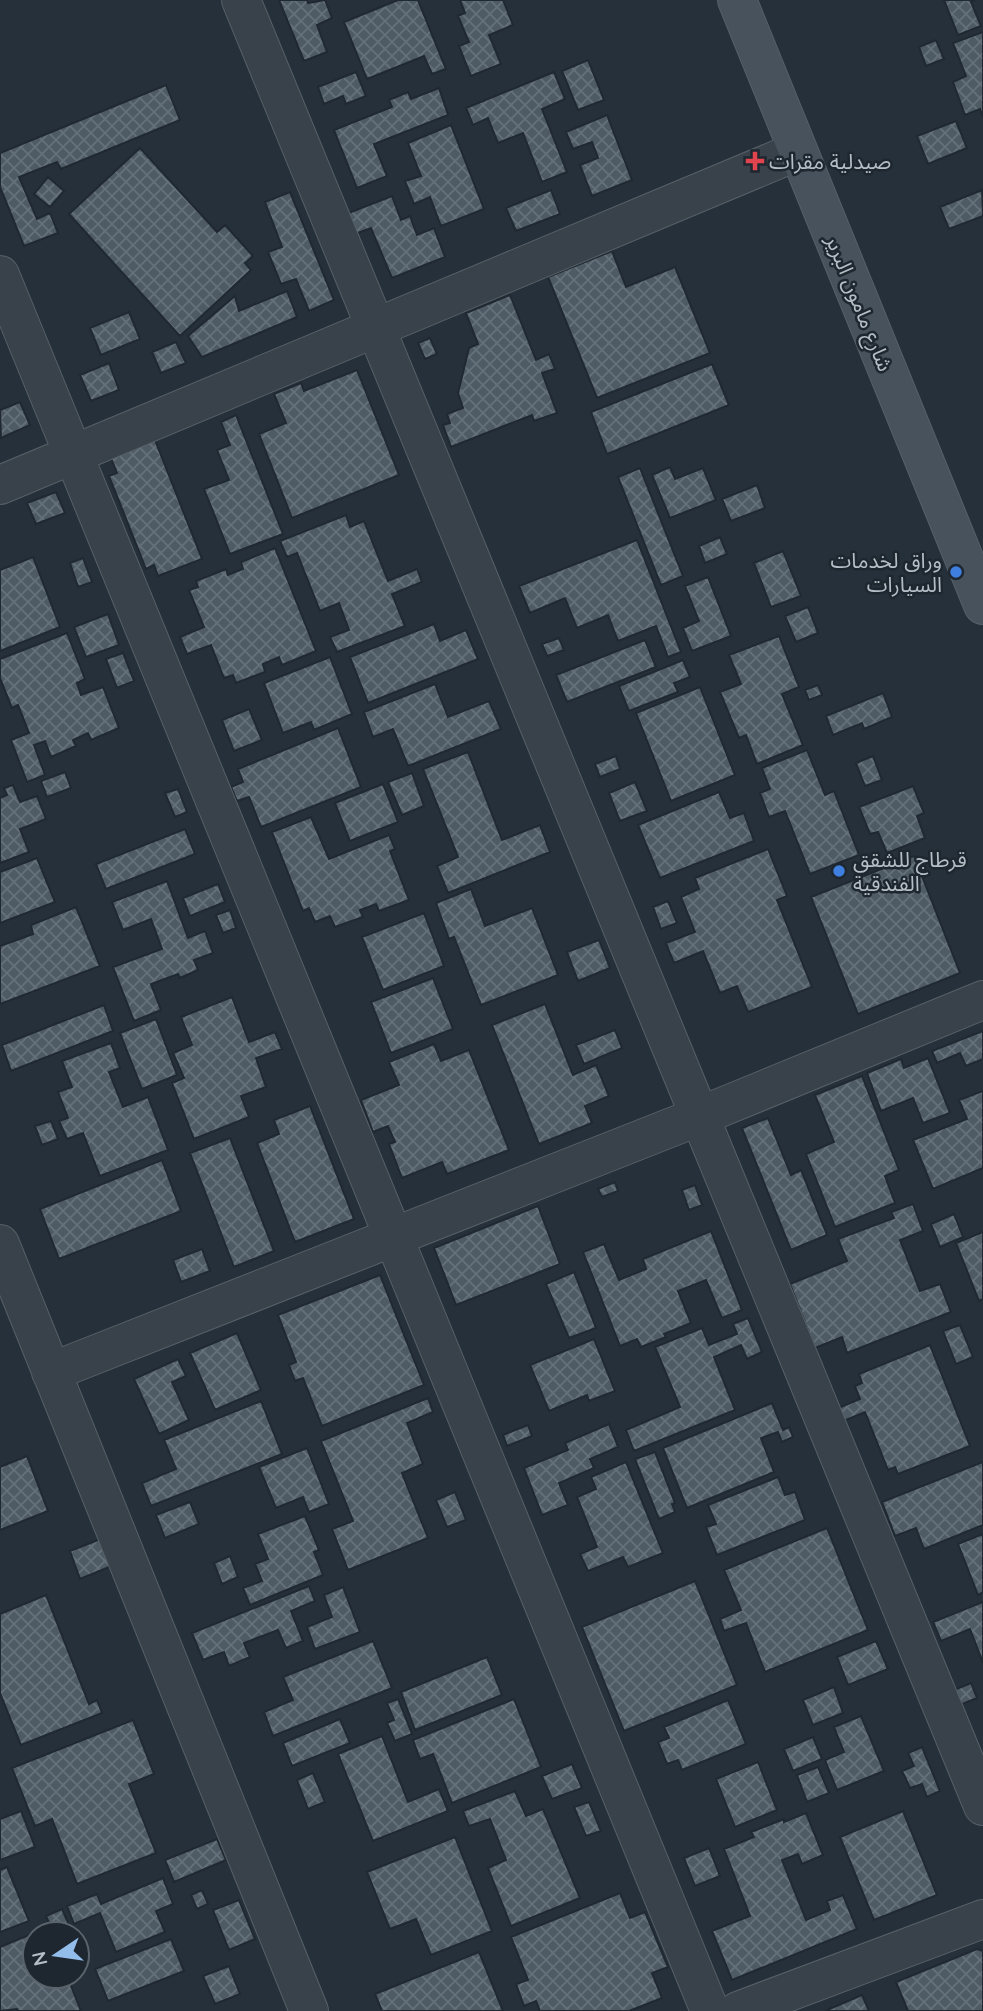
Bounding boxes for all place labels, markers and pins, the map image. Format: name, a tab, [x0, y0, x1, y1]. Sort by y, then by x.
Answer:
place label: صيدلية مقرات	[769, 148, 891, 174]
marker: صيدلية مقرات	[747, 153, 763, 169]
place label: وراق لخدمات السيارات	[830, 547, 942, 597]
marker: وراق لخدمات السيارات	[948, 564, 964, 580]
place label: قرطاج للشقق الفندقية	[853, 846, 967, 896]
marker: قرطاج للشقق الفندقية	[831, 863, 847, 879]

